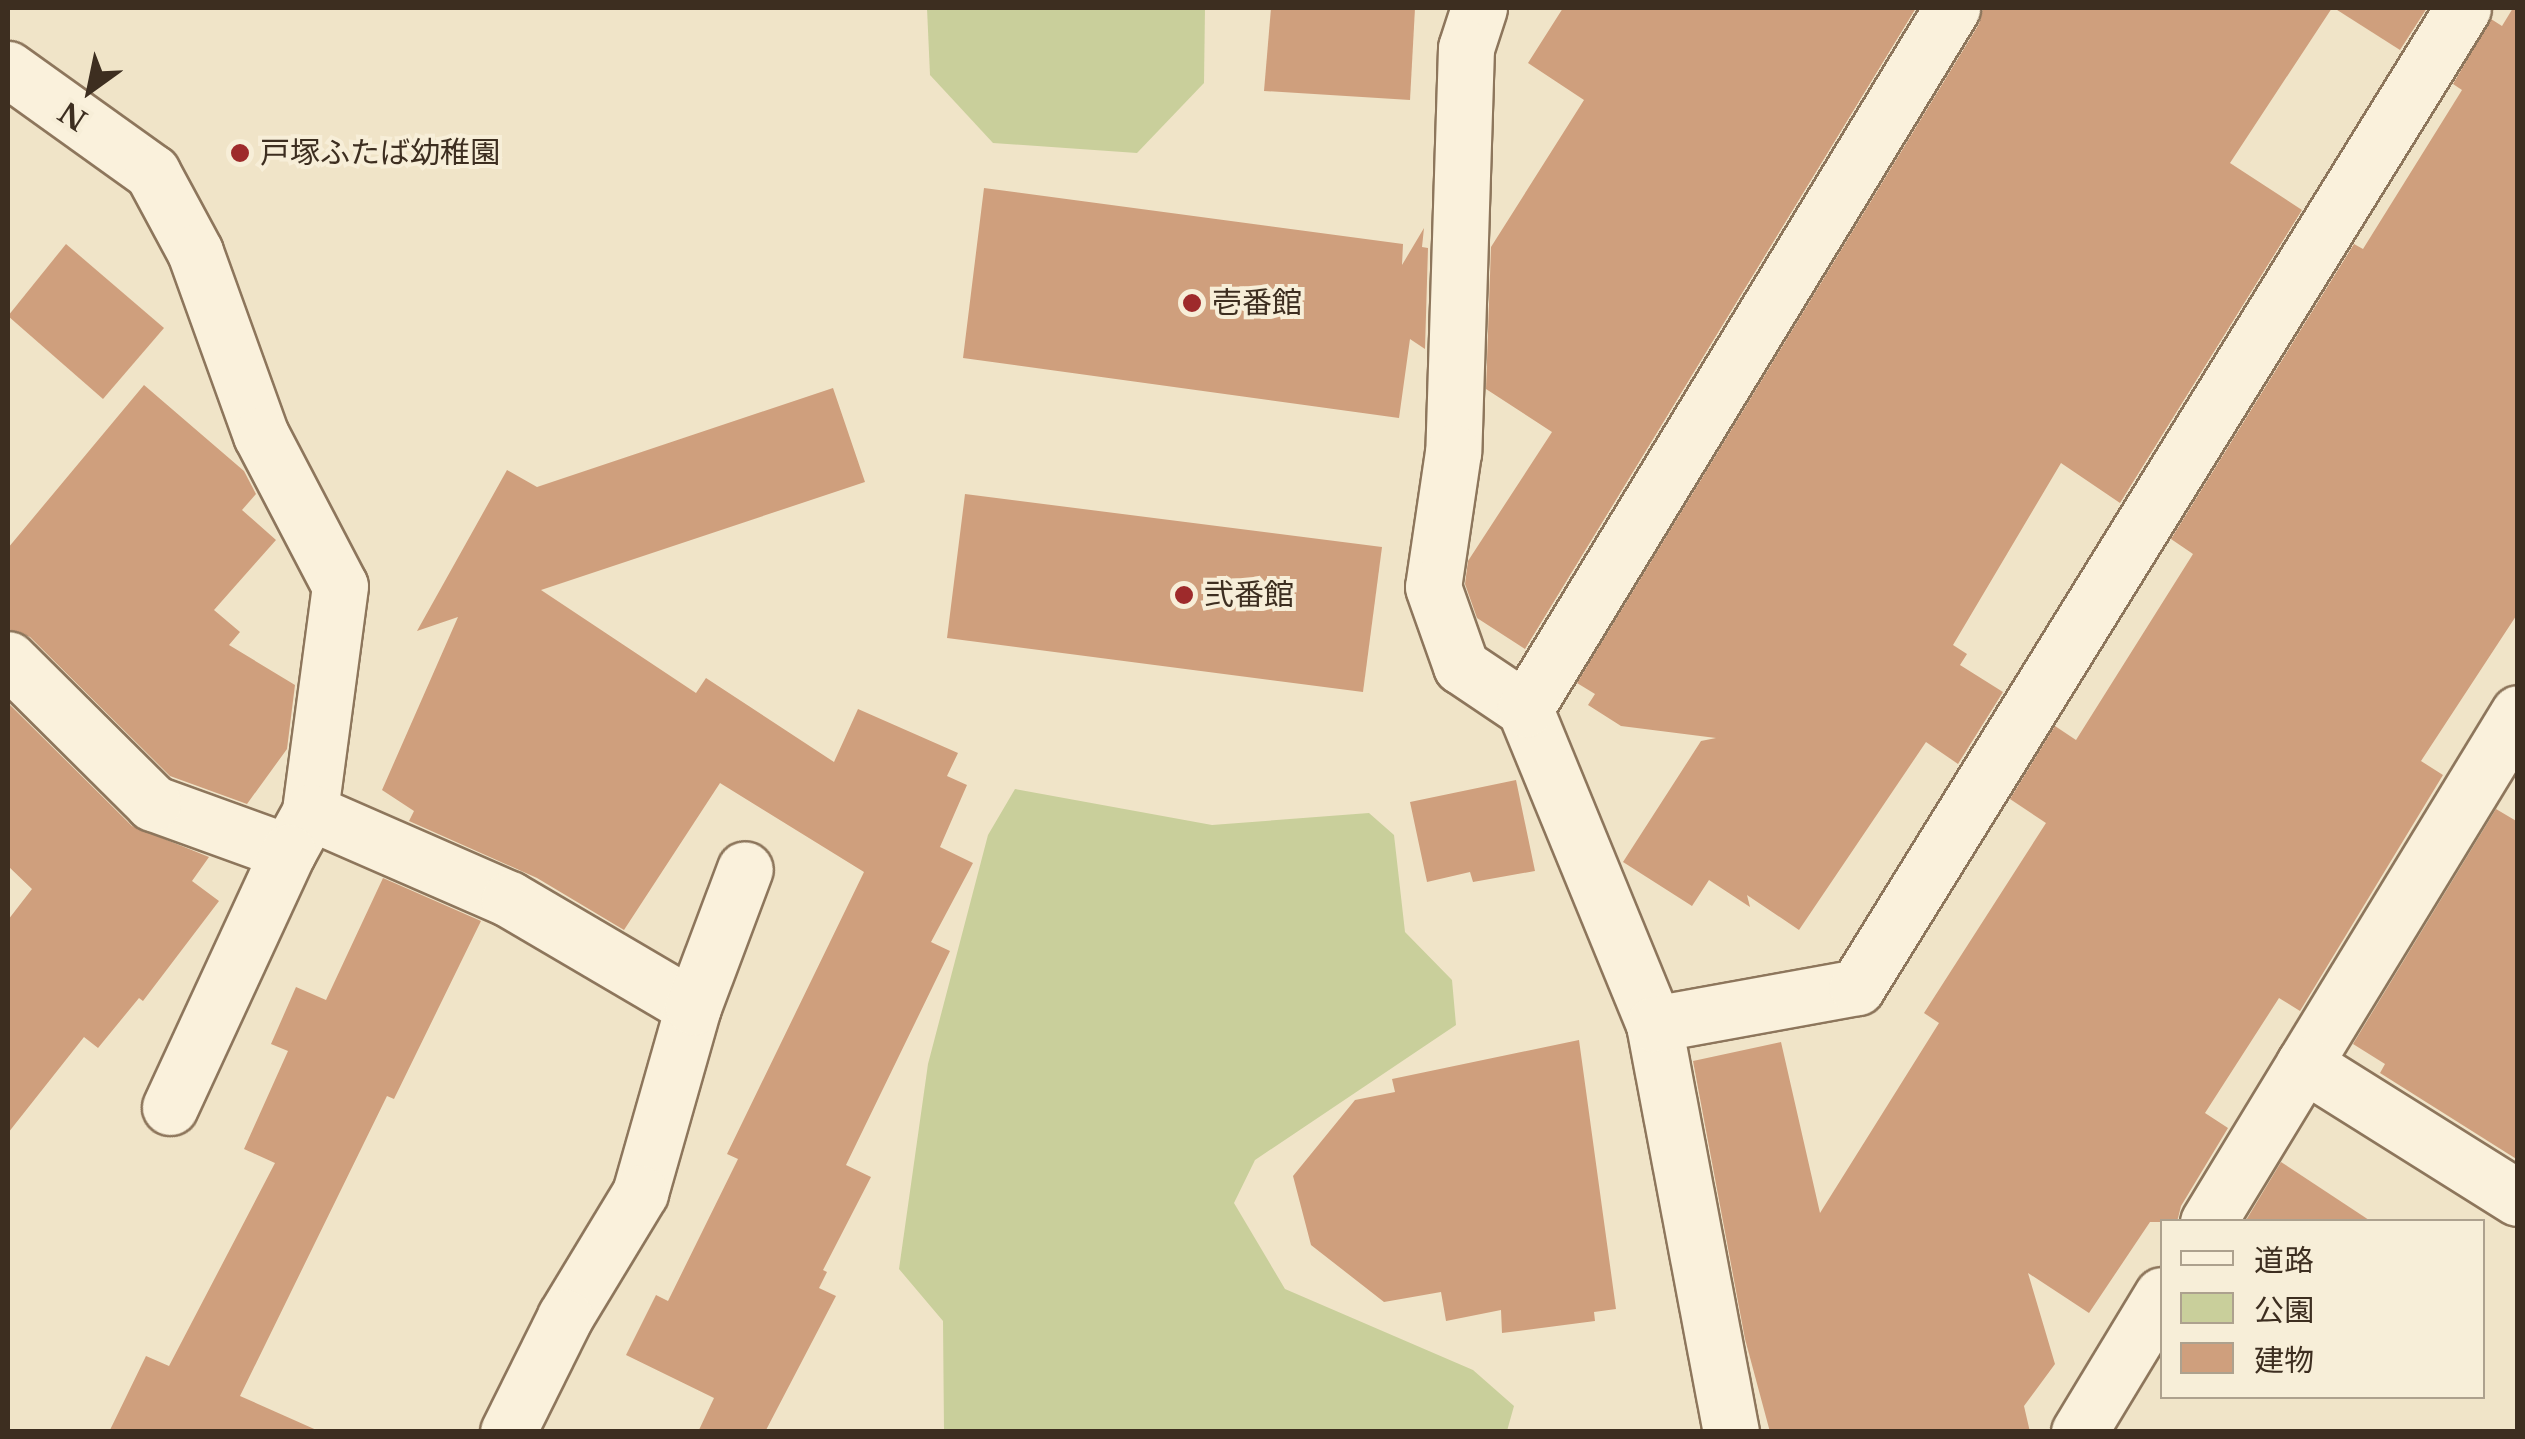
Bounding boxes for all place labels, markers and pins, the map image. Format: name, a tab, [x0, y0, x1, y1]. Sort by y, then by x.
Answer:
place label: 戸塚ふたば幼稚園	[260, 135, 500, 171]
marker: 戸塚ふたば幼稚園	[229, 142, 251, 164]
place label: 壱番館	[1212, 285, 1302, 321]
marker: 壱番館	[1181, 292, 1203, 314]
place label: 弐番館	[1204, 577, 1294, 613]
marker: 弐番館	[1173, 584, 1195, 606]

